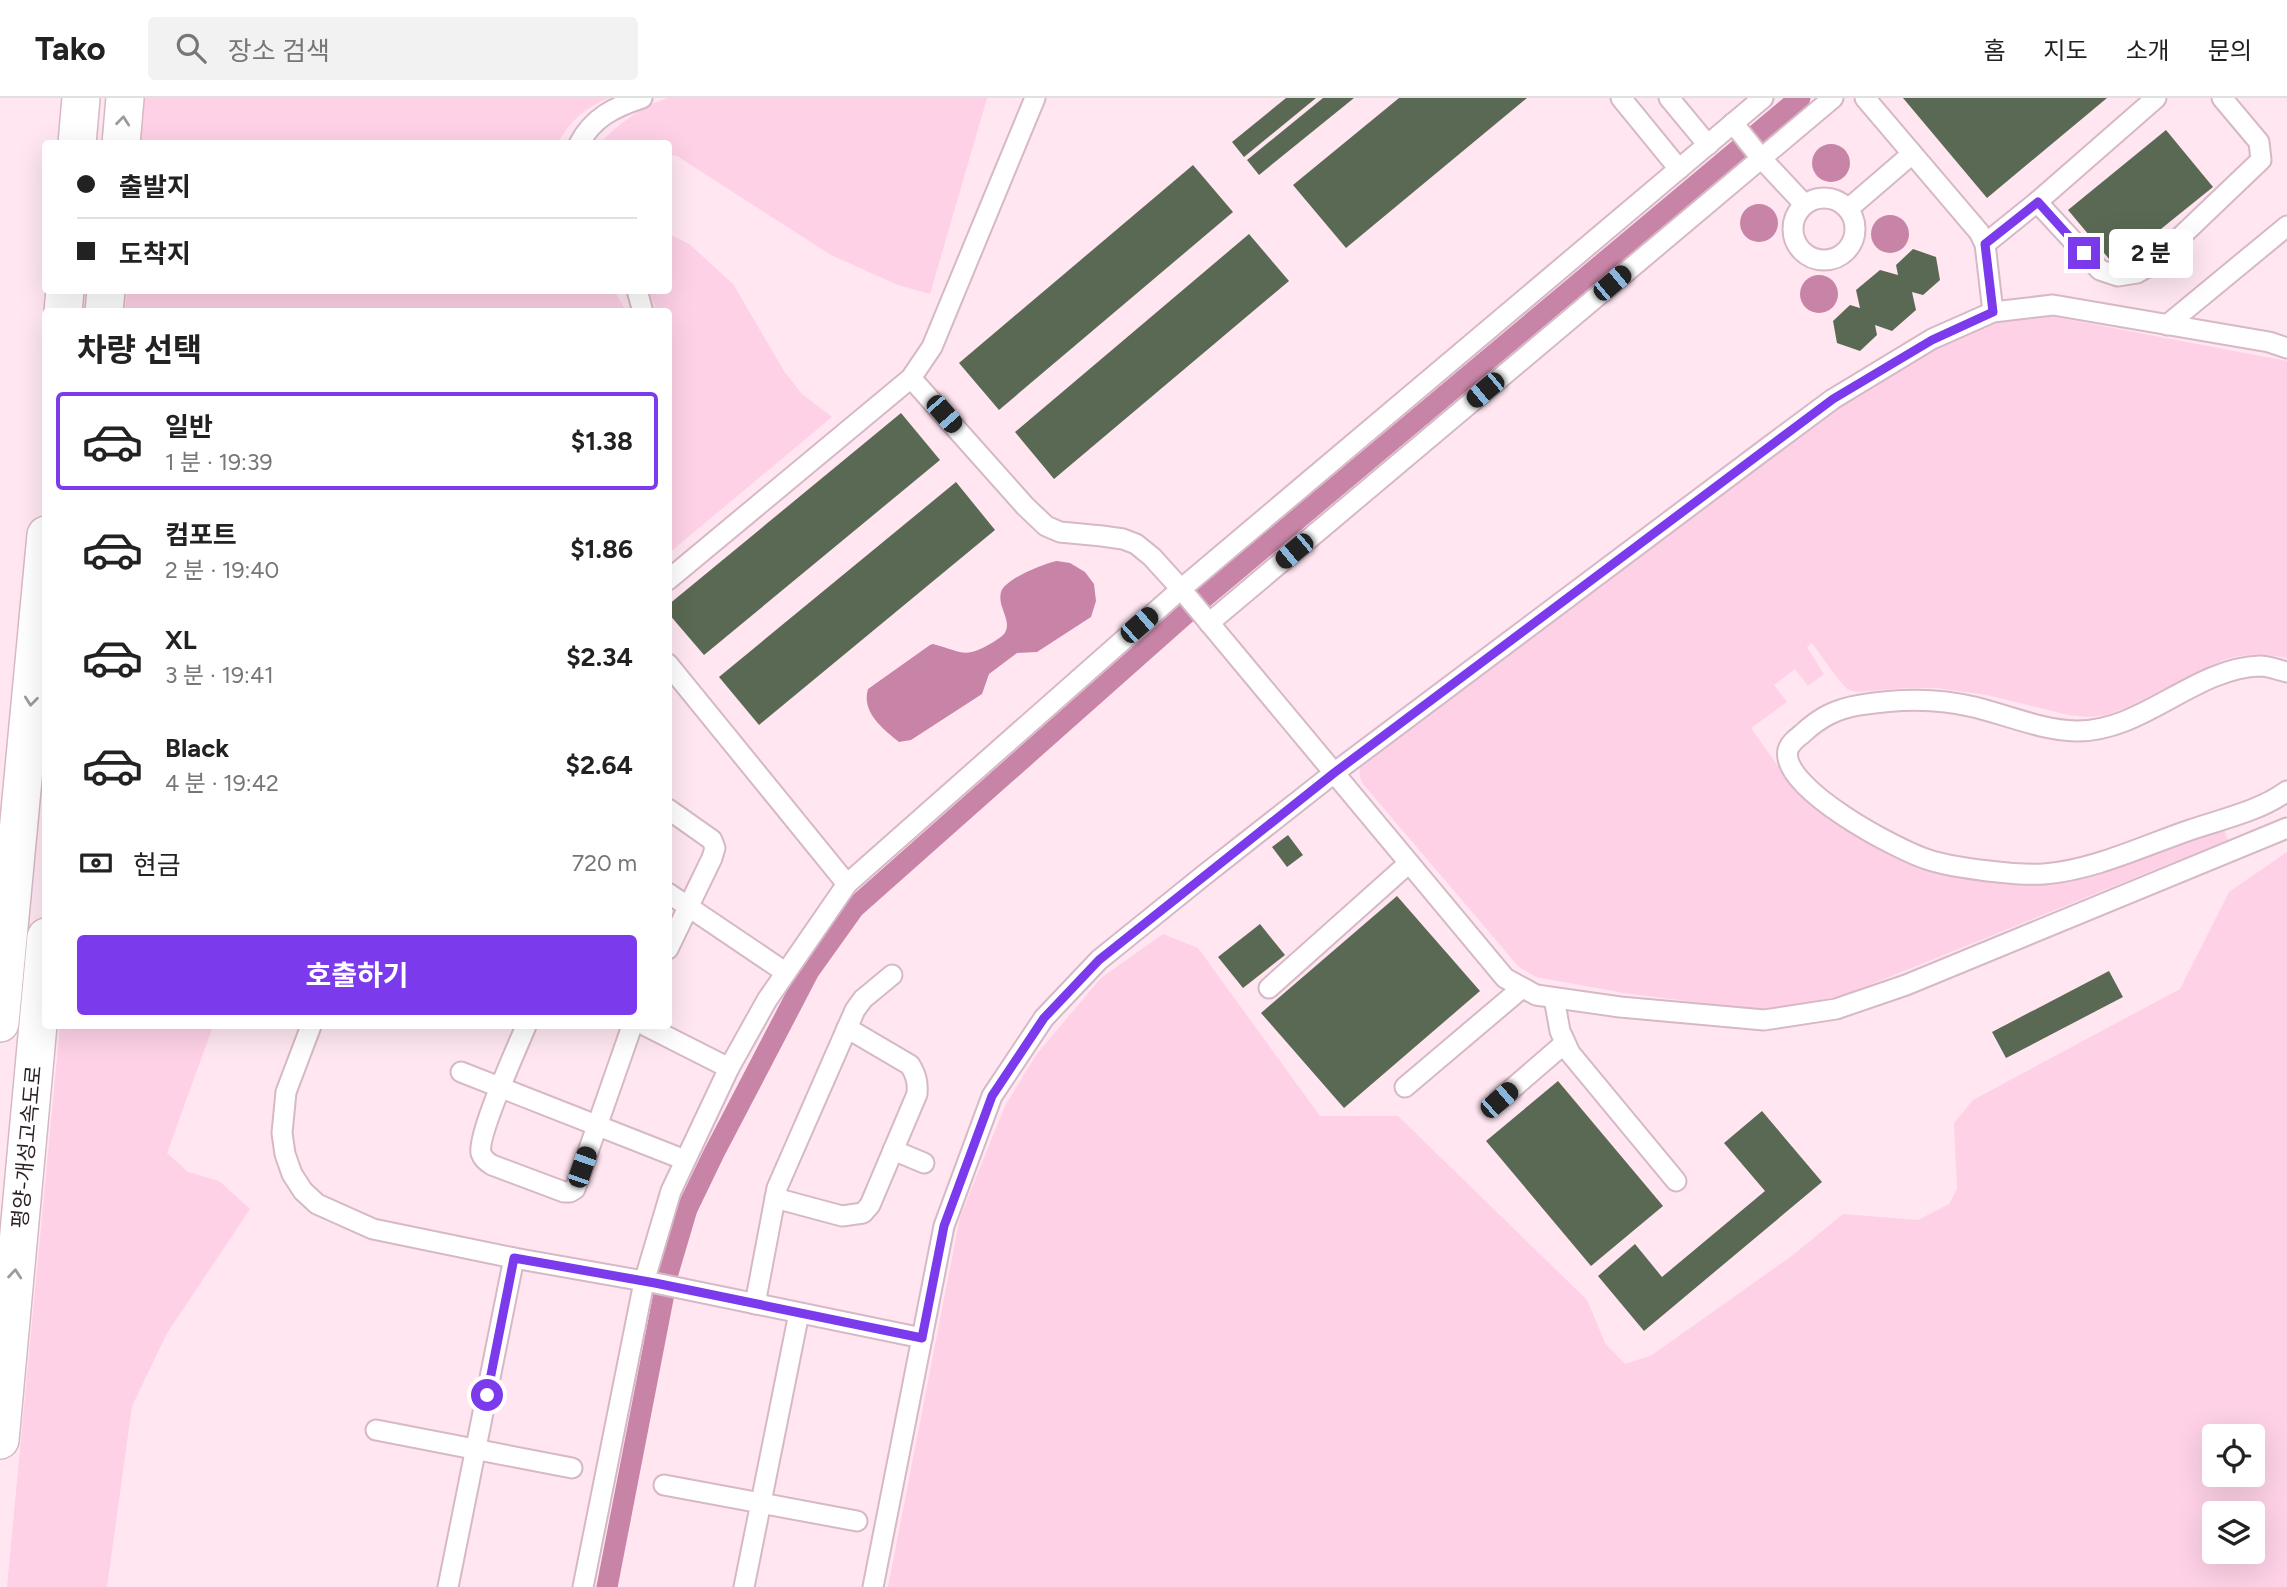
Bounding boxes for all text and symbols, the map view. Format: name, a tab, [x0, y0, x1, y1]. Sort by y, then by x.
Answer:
search box	[148, 17, 638, 80]
text: Tako	[35, 29, 106, 68]
icon: search	[172, 29, 210, 67]
text: 장소 검색	[228, 35, 330, 67]
text: 홈	[1983, 36, 2005, 65]
text: 지도	[2043, 36, 2088, 65]
text: 소개	[2126, 36, 2170, 65]
text: 문의	[2208, 36, 2252, 65]
one-way arrow	[115, 115, 130, 126]
text: 출발지	[119, 171, 191, 203]
callout: 2 분	[2108, 228, 2192, 278]
route end	[2068, 237, 2100, 269]
text: 도착지	[119, 238, 191, 270]
text: 2 분	[2131, 239, 2171, 267]
car	[1590, 261, 1635, 305]
text: 차량 선택	[77, 331, 202, 369]
car	[1463, 368, 1508, 412]
car	[923, 391, 966, 437]
icon: car	[81, 410, 144, 473]
text: 일반	[165, 411, 213, 443]
text: $1.38	[571, 425, 633, 457]
text: 1 분 · 19:39	[165, 448, 272, 476]
icon: car	[81, 518, 144, 581]
text: 컴포트	[165, 519, 237, 551]
car	[1272, 529, 1317, 573]
text: $1.86	[570, 533, 633, 565]
text: 2 분 · 19:40	[165, 556, 279, 584]
car	[1117, 603, 1162, 647]
text: XL	[165, 624, 197, 656]
icon: car	[81, 626, 144, 689]
text: $2.34	[566, 641, 633, 673]
text: 3 분 · 19:41	[165, 661, 274, 689]
one-way arrow	[24, 696, 39, 707]
text: Black	[165, 732, 229, 764]
icon: car	[81, 734, 144, 797]
text: $2.64	[566, 749, 633, 781]
text: 4 분 · 19:42	[165, 769, 279, 797]
icon: cash	[77, 844, 115, 882]
text: 현금	[133, 849, 181, 881]
text: 720 m	[572, 849, 637, 877]
button: 호출하기	[77, 935, 637, 1015]
street label: 평양-개성고속도로	[7, 1065, 46, 1229]
car	[1477, 1078, 1522, 1122]
car	[566, 1144, 599, 1190]
one-way arrow	[7, 1268, 22, 1279]
route start	[471, 1379, 503, 1411]
map controls	[2202, 1424, 2265, 1564]
button: locate	[2202, 1424, 2265, 1487]
button: layers	[2202, 1501, 2265, 1564]

